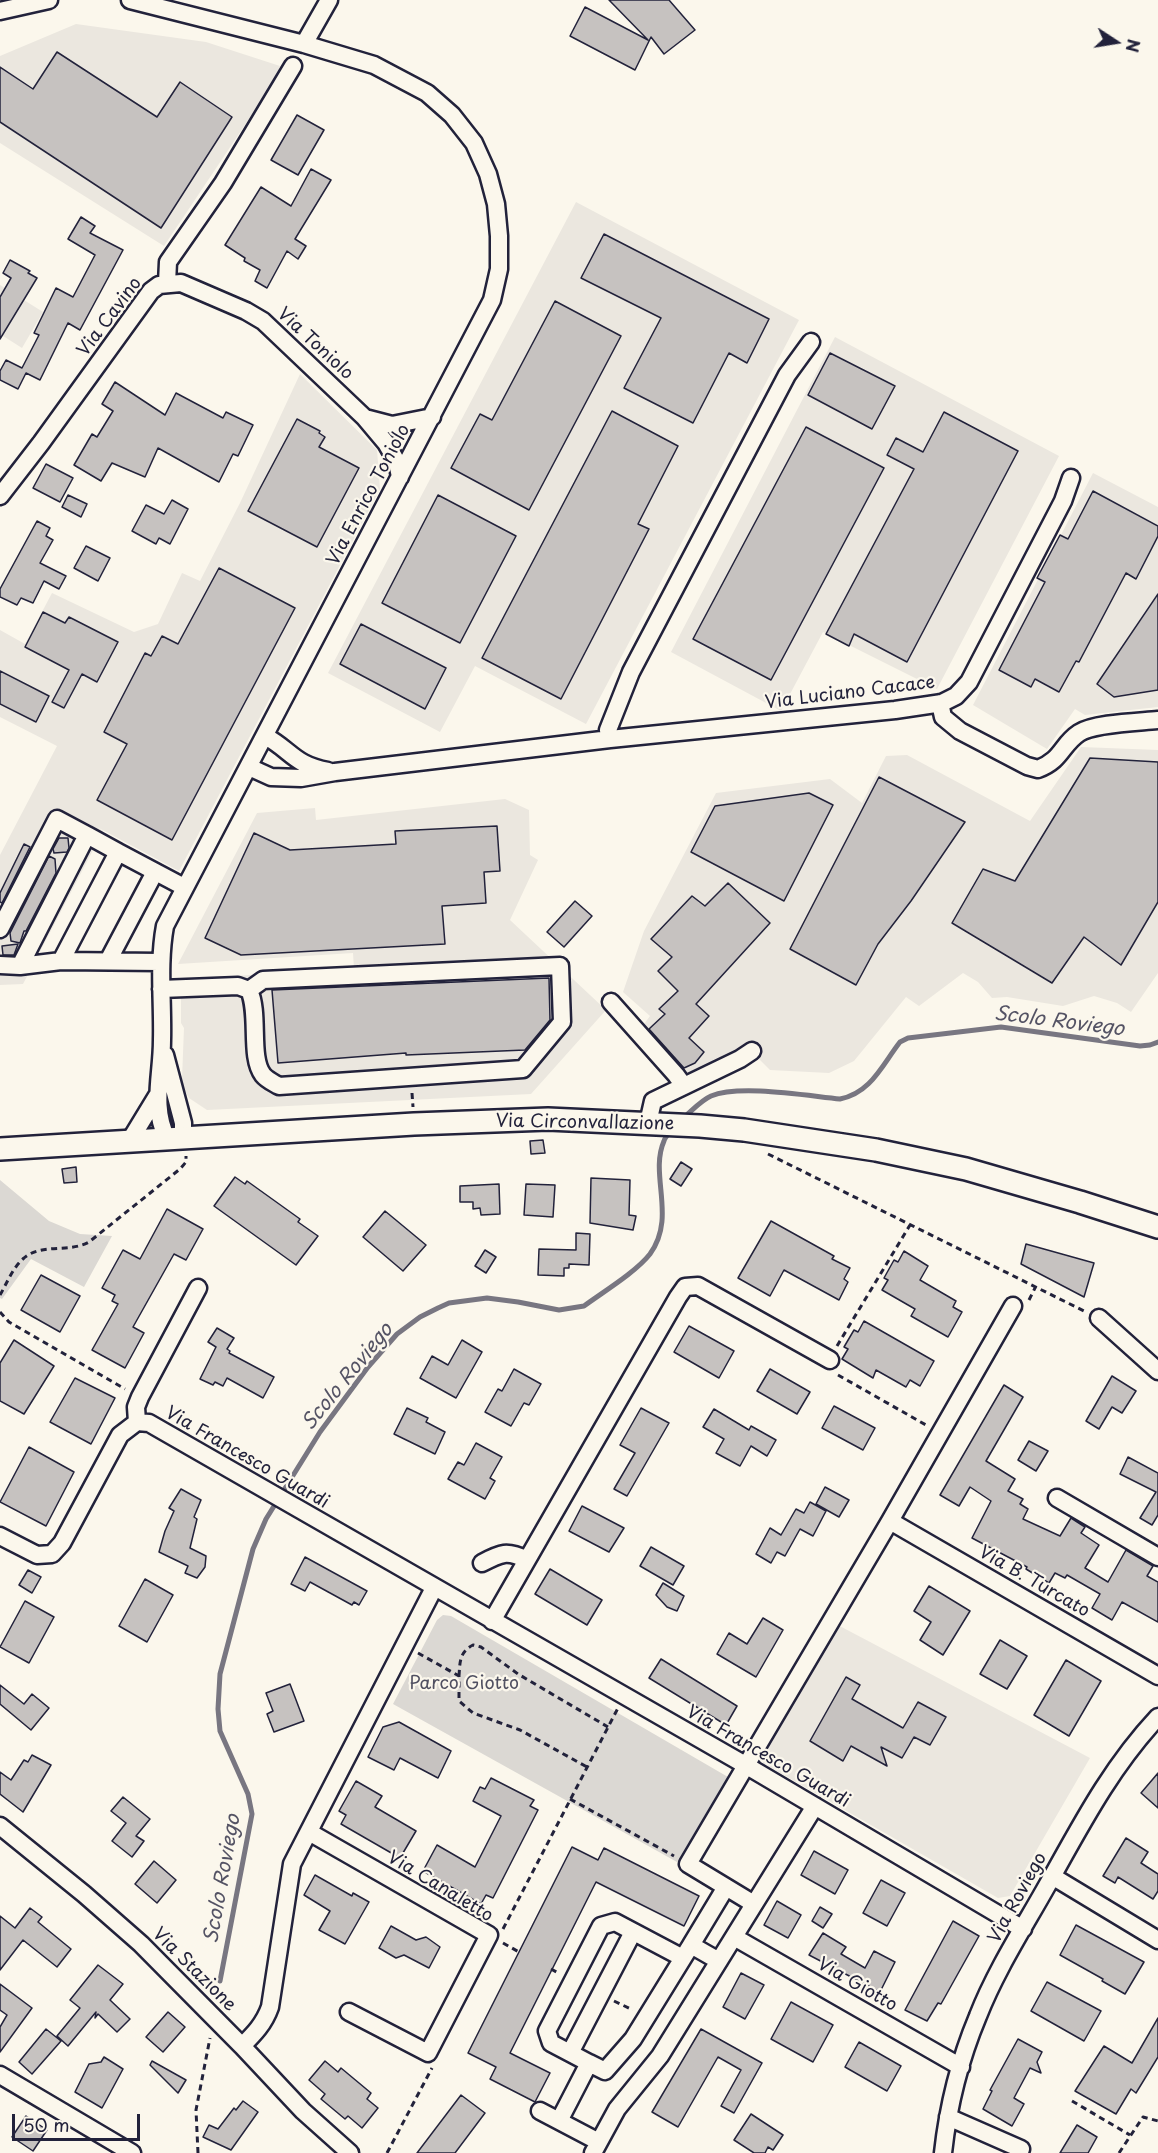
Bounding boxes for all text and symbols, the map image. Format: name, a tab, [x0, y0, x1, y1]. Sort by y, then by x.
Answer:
north arrow	[1086, 12, 1146, 72]
text: N	[1121, 37, 1147, 54]
street label: Via Cavino	[73, 273, 147, 361]
street label: Via Toniolo	[273, 303, 357, 385]
street label: Via Enrico Toniolo	[323, 421, 415, 569]
street label: Via Luciano Cacace	[764, 672, 936, 714]
water label: Scolo Roviego	[993, 1002, 1125, 1042]
street label: Via Circonvallazione	[496, 1111, 674, 1135]
water label: Scolo Roviego	[298, 1319, 398, 1435]
street label: Via Francesco Guardi	[161, 1402, 333, 1514]
street label: Via B. Turcato	[975, 1542, 1093, 1622]
park label: Parco Giotto	[409, 1673, 519, 1695]
street label: Via Francesco Guardi	[682, 1701, 854, 1813]
water label: Scolo Roviego	[200, 1813, 246, 1945]
street label: Via Canaletto	[383, 1847, 497, 1927]
street label: Via Roviego	[984, 1849, 1052, 1947]
street label: Via Stazione	[148, 1924, 240, 2016]
street label: Via Giotto	[813, 1953, 901, 2017]
scale bar	[15, 2102, 142, 2140]
text: 50 m	[23, 2111, 70, 2138]

